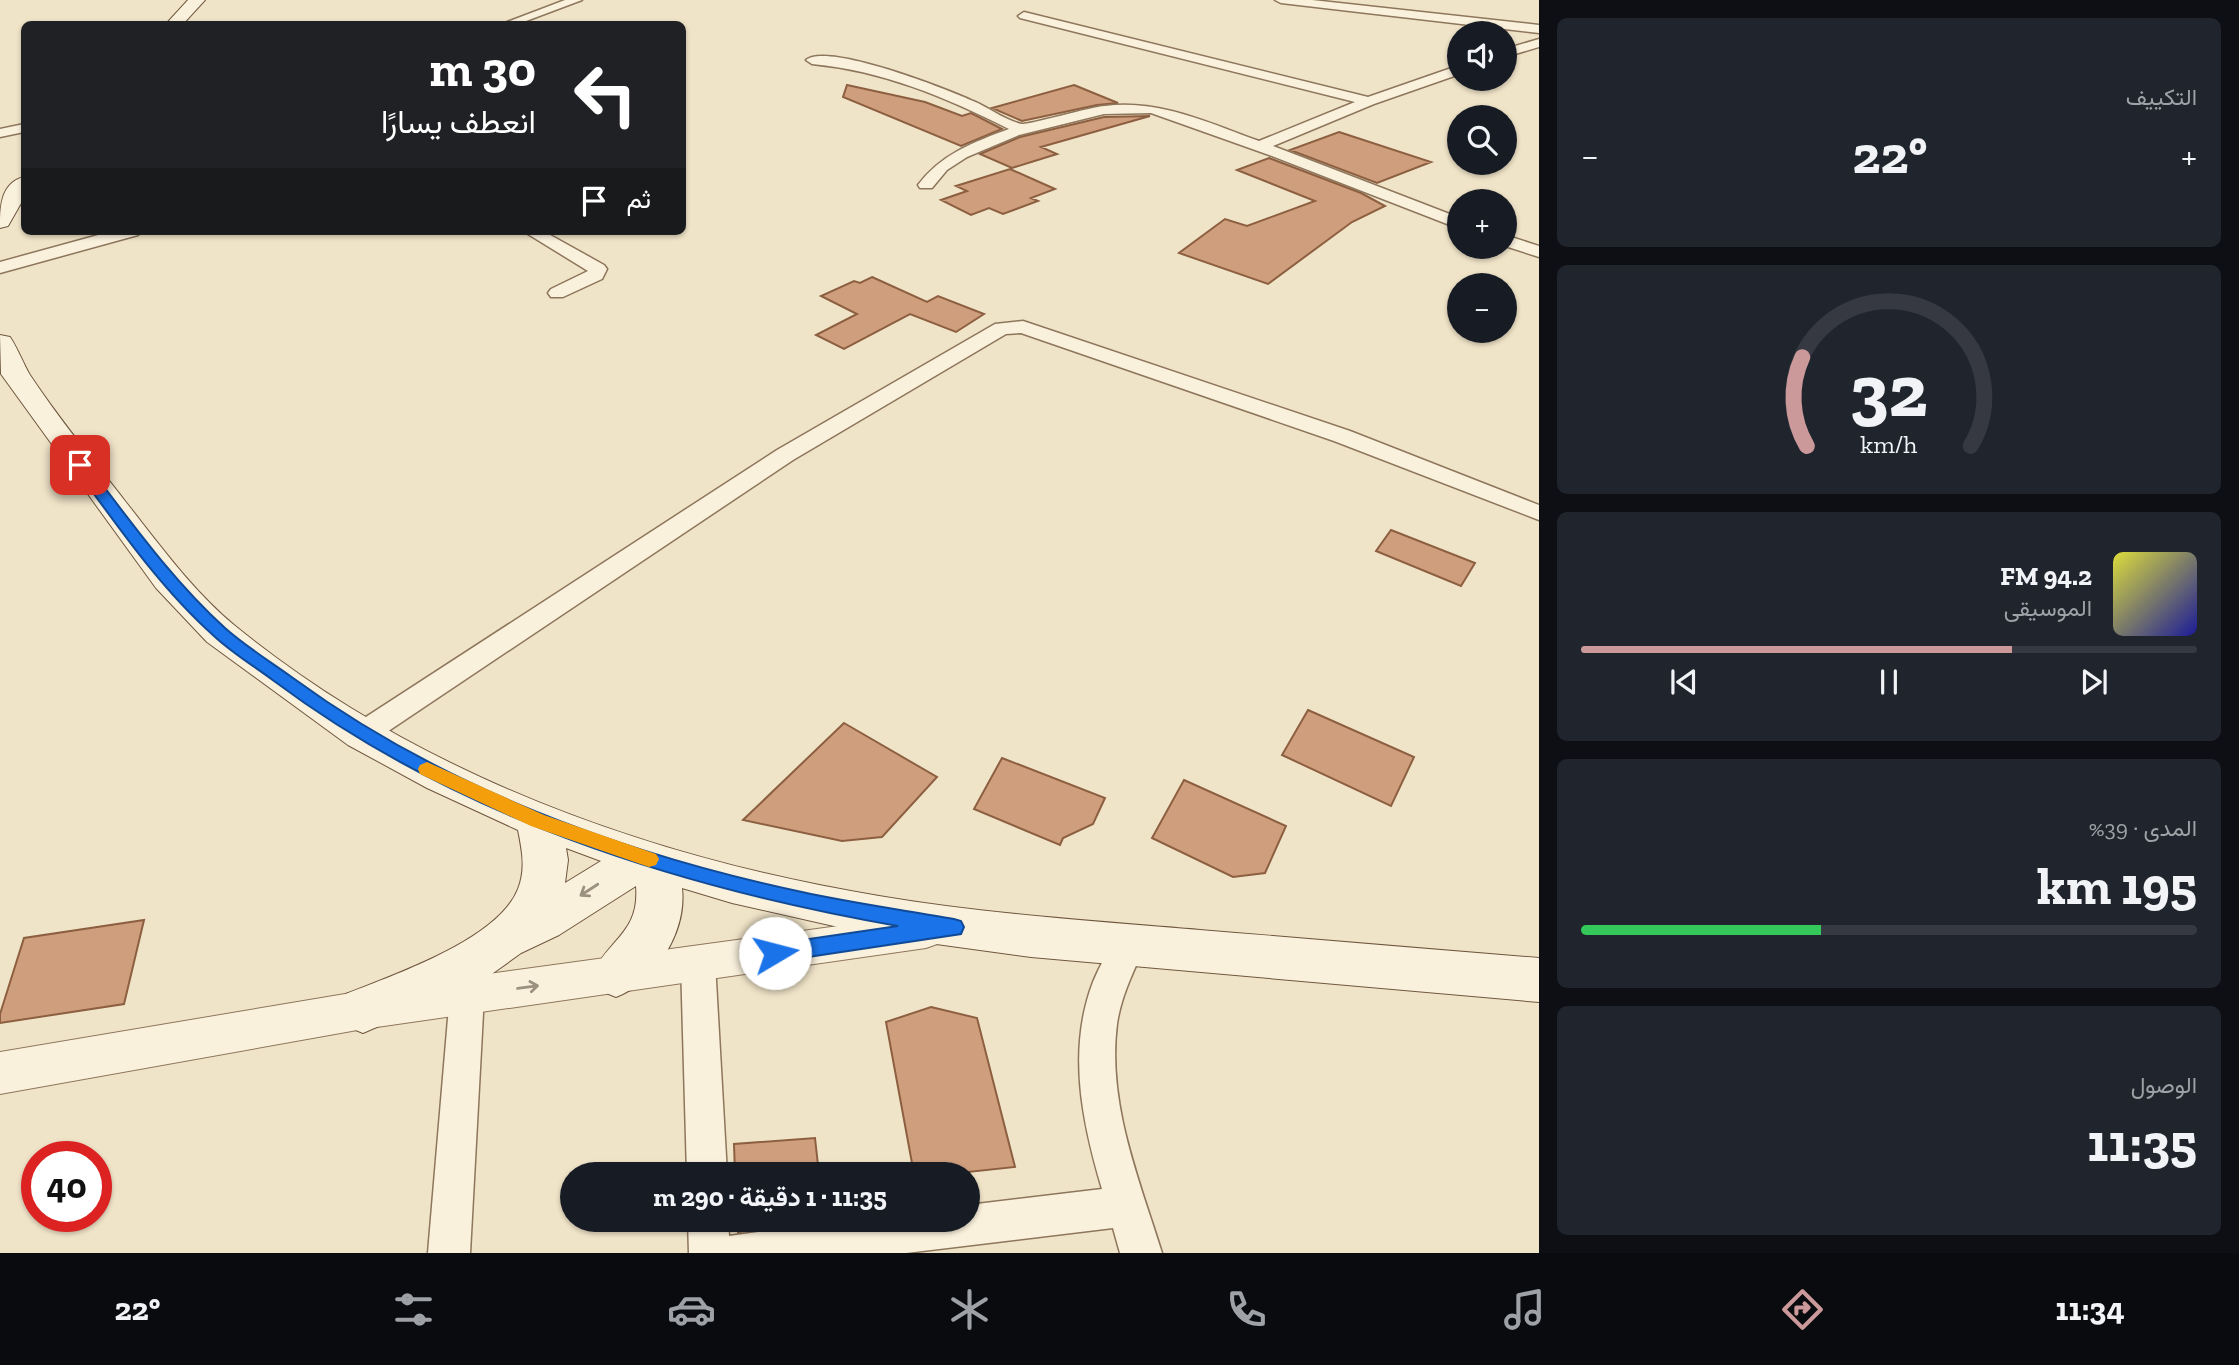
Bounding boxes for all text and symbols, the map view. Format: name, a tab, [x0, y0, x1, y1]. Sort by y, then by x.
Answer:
map controls	[1447, 21, 1517, 343]
button: sound	[1447, 21, 1517, 91]
text: 30 m	[430, 40, 536, 99]
icon: left	[560, 49, 651, 140]
text: التكييف	[2126, 83, 2197, 111]
text: انعطف يسارًا	[381, 103, 536, 141]
button: search	[1447, 105, 1517, 175]
text: 22°	[1853, 124, 1927, 186]
text: −	[1581, 133, 1599, 179]
text: +	[2181, 133, 2197, 179]
icon: arrive	[575, 182, 613, 220]
text: ثم	[627, 183, 651, 215]
button: +	[1447, 189, 1517, 259]
button: −	[1447, 273, 1517, 343]
text: 32	[1850, 347, 1928, 435]
text: km/h	[1860, 428, 1918, 458]
pin	[50, 435, 110, 495]
icon: arrive	[61, 446, 99, 484]
text: 94.2 FM	[2000, 560, 2092, 592]
text: الموسيقى	[2004, 594, 2092, 622]
icon: previous	[1665, 663, 1703, 701]
icon: pause	[1870, 663, 1908, 701]
icon: next	[2075, 663, 2113, 701]
text: المدى · 39%	[2089, 814, 2197, 842]
text: 195 km	[2037, 855, 2197, 917]
one-way arrow	[580, 882, 599, 897]
position arrow	[738, 916, 812, 990]
one-way arrow	[516, 980, 538, 993]
text: الوصول	[2131, 1071, 2197, 1099]
text: 11:35	[2087, 1112, 2197, 1174]
speed limit sign: 40	[21, 1141, 112, 1232]
text: 11:35 · 1 دقيقة · 290 m	[653, 1181, 887, 1213]
icon: filters	[389, 1285, 438, 1334]
icon: car	[667, 1285, 716, 1334]
icon: climate	[945, 1285, 994, 1334]
icon: phone	[1222, 1285, 1271, 1334]
icon: music	[1500, 1285, 1549, 1334]
icon: directions	[1778, 1285, 1827, 1334]
text: 22°	[114, 1290, 160, 1328]
text: 11:34	[2056, 1290, 2125, 1328]

